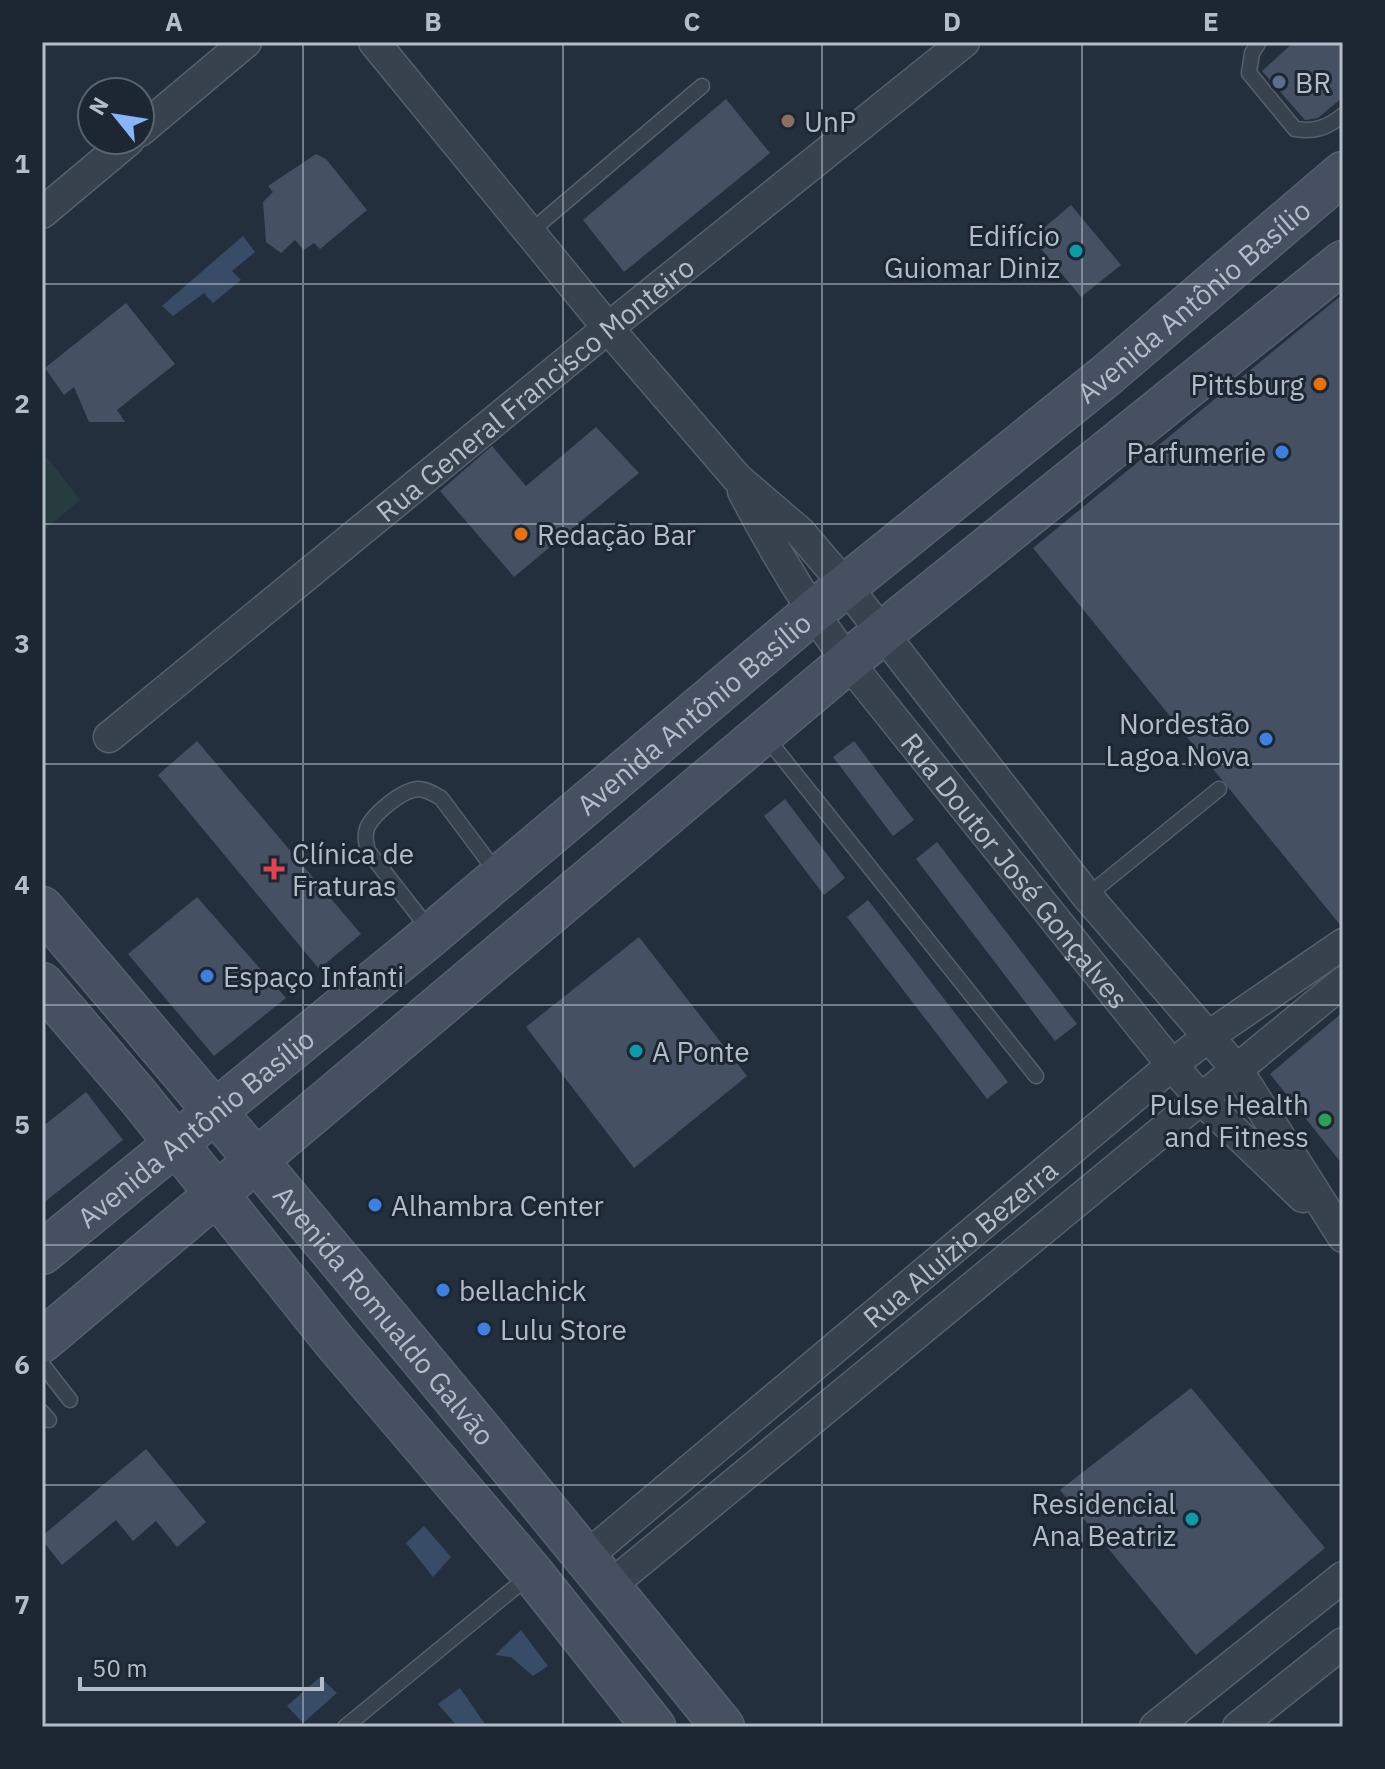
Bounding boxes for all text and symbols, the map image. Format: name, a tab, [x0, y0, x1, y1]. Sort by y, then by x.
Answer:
text: A	[165, 4, 183, 38]
text: B	[424, 4, 442, 38]
text: C	[684, 4, 701, 38]
text: D	[943, 4, 961, 38]
text: E	[1203, 4, 1219, 38]
place label: BR	[1295, 64, 1331, 101]
marker: BR	[1270, 73, 1288, 91]
north arrow	[76, 76, 156, 156]
text: N	[82, 92, 115, 120]
place label: UnP	[804, 103, 856, 140]
marker: UnP	[779, 112, 797, 130]
text: 1	[14, 146, 30, 180]
street label: Avenida Antônio Basílio	[1069, 191, 1318, 411]
place label: Edifício Guiomar Diniz	[884, 217, 1060, 286]
marker: Edifício Guiomar Diniz	[1067, 242, 1085, 260]
street label: Rua General Francisco Monteiro	[368, 248, 701, 530]
place label: Pittsburg	[1190, 366, 1304, 403]
marker: Pittsburg	[1311, 375, 1329, 393]
text: 2	[14, 386, 30, 420]
place label: Parfumerie	[1127, 434, 1266, 471]
marker: Parfumerie	[1273, 443, 1291, 461]
place label: Redação Bar	[537, 516, 696, 553]
marker: Redação Bar	[512, 525, 530, 543]
street label: Avenida Antônio Basílio	[568, 604, 818, 823]
text: 3	[14, 626, 30, 660]
place label: Nordestão Lagoa Nova	[1105, 705, 1250, 774]
street label: Rua Doutor José Gonçalves	[893, 725, 1137, 1016]
marker: Nordestão Lagoa Nova	[1257, 730, 1275, 748]
place label: Clínica de Fraturas	[292, 835, 414, 904]
marker: Clínica de Fraturas	[263, 858, 285, 880]
text: 4	[14, 867, 30, 901]
place label: Espaço Infanti	[223, 958, 404, 995]
marker: Espaço Infanti	[198, 967, 216, 985]
street label: Avenida Antônio Basílio	[69, 1020, 321, 1236]
place label: A Ponte	[652, 1033, 750, 1070]
marker: A Ponte	[627, 1042, 645, 1060]
place label: Pulse Health and Fitness	[1150, 1086, 1309, 1155]
text: 5	[14, 1107, 30, 1141]
marker: Pulse Health and Fitness	[1316, 1111, 1334, 1129]
street label: Rua Aluízio Bezerra	[855, 1151, 1065, 1336]
street label: Avenida Romualdo Galvão	[266, 1177, 504, 1453]
place label: Alhambra Center	[391, 1187, 604, 1224]
marker: Alhambra Center	[366, 1196, 384, 1214]
place label: bellachick	[459, 1272, 587, 1309]
marker: bellachick	[434, 1281, 452, 1299]
place label: Lulu Store	[500, 1311, 627, 1348]
marker: Lulu Store	[475, 1320, 493, 1338]
text: 6	[14, 1347, 30, 1381]
place label: Residencial Ana Beatriz	[1031, 1485, 1176, 1554]
marker: Residencial Ana Beatriz	[1183, 1510, 1201, 1528]
text: 7	[14, 1587, 30, 1621]
scale bar	[80, 1641, 322, 1691]
text: 50 m	[92, 1652, 147, 1684]

